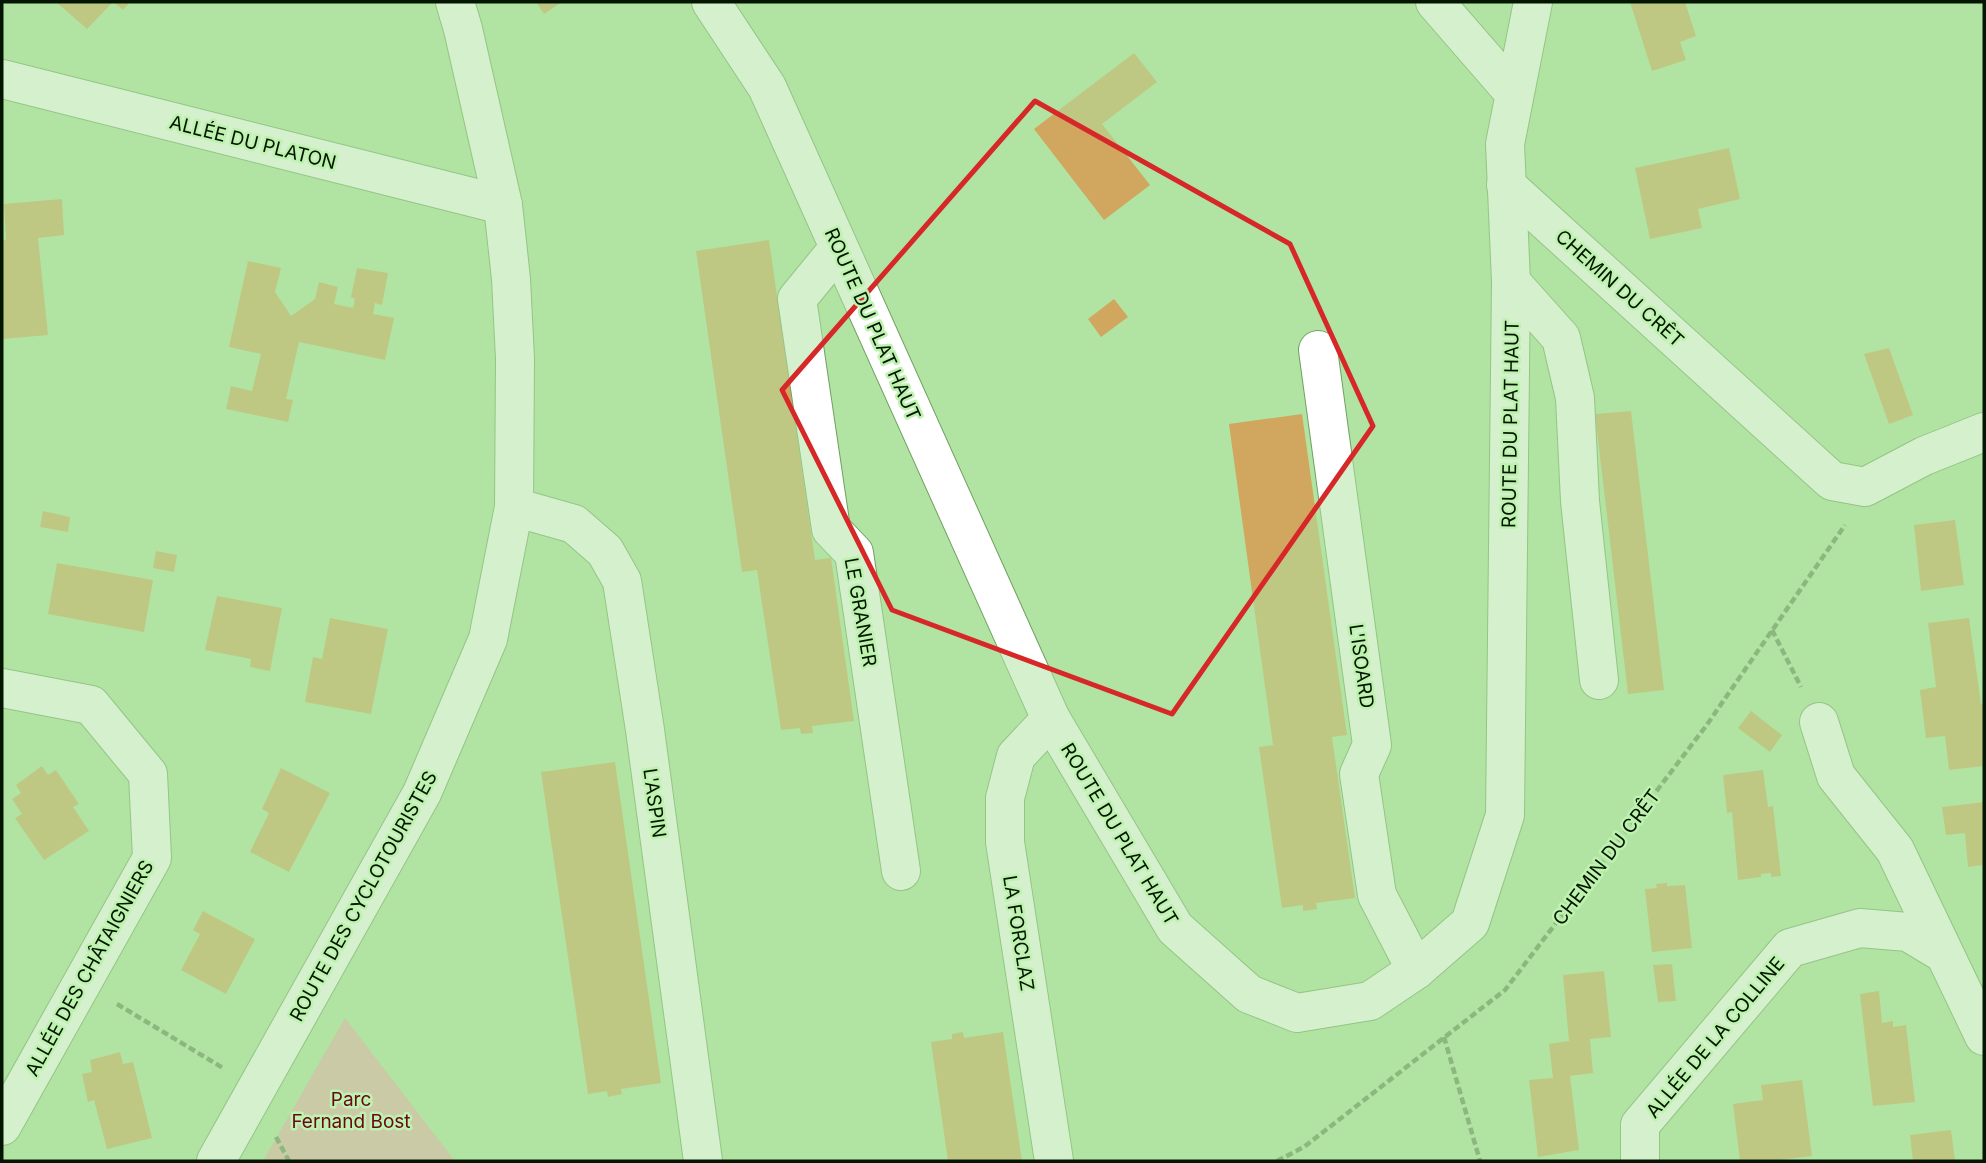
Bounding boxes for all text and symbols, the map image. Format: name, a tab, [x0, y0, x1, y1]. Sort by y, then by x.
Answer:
street label: ALLÉE DU PLATON	[167, 110, 339, 174]
street label: ROUTE DU PLAT HAUT	[820, 224, 925, 424]
street label: CHEMIN DU CRÊT	[1551, 225, 1688, 352]
street label: ROUTE DU PLAT HAUT	[1497, 320, 1524, 528]
street label: LE GRANIER	[840, 556, 881, 668]
street label: L'ISOARD	[1344, 622, 1379, 710]
street label: ROUTE DU PLAT HAUT	[1056, 739, 1183, 929]
street label: ROUTE DES CYCLOTOURISTES	[285, 767, 442, 1025]
street label: L'ASPIN	[638, 767, 671, 839]
street label: CHEMIN DU CRÊT	[1548, 785, 1665, 930]
street label: ALLÉE DES CHÂTAIGNIERS	[20, 856, 158, 1080]
street label: LA FORCLAZ	[998, 874, 1039, 993]
street label: ALLÉE DE LA COLLINE	[1641, 951, 1789, 1123]
park label: Parc Fernand Bost	[291, 1088, 411, 1133]

